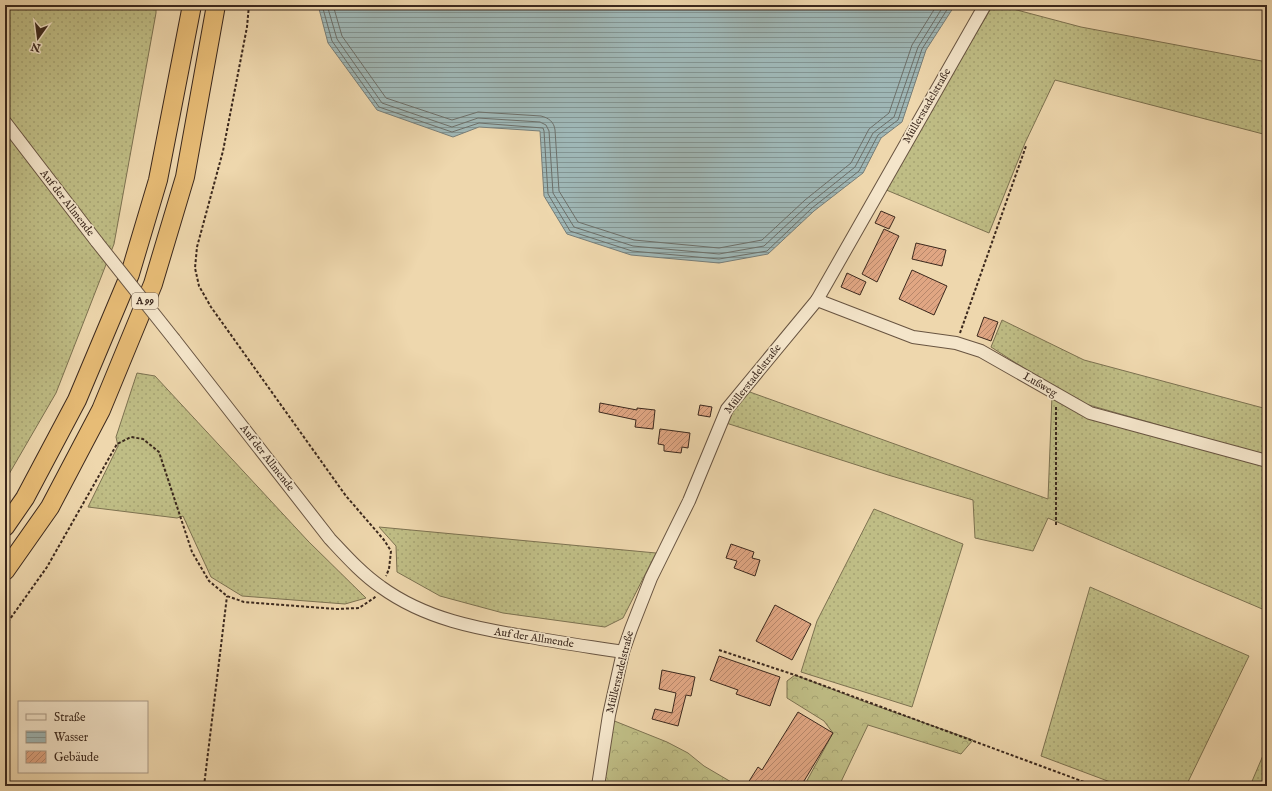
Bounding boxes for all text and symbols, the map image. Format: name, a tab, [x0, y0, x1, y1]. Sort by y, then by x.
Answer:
north arrow	[18, 18, 58, 58]
text: N	[29, 39, 43, 55]
street label: Müllerstadelstraße	[900, 66, 954, 146]
street label: Auf der Allmende	[36, 166, 97, 239]
road number: A 99	[132, 293, 158, 309]
street label: Müllerstadelstraße	[721, 341, 785, 417]
street label: Lußweg	[1020, 370, 1060, 401]
street label: Auf der Allmende	[236, 421, 297, 494]
street label: Auf der Allmende	[492, 625, 575, 651]
street label: Müllerstadelstraße	[603, 629, 637, 715]
legend	[18, 701, 148, 773]
text: Straße	[54, 710, 86, 725]
text: Wasser	[54, 730, 89, 745]
text: Gebäude	[54, 750, 99, 765]

